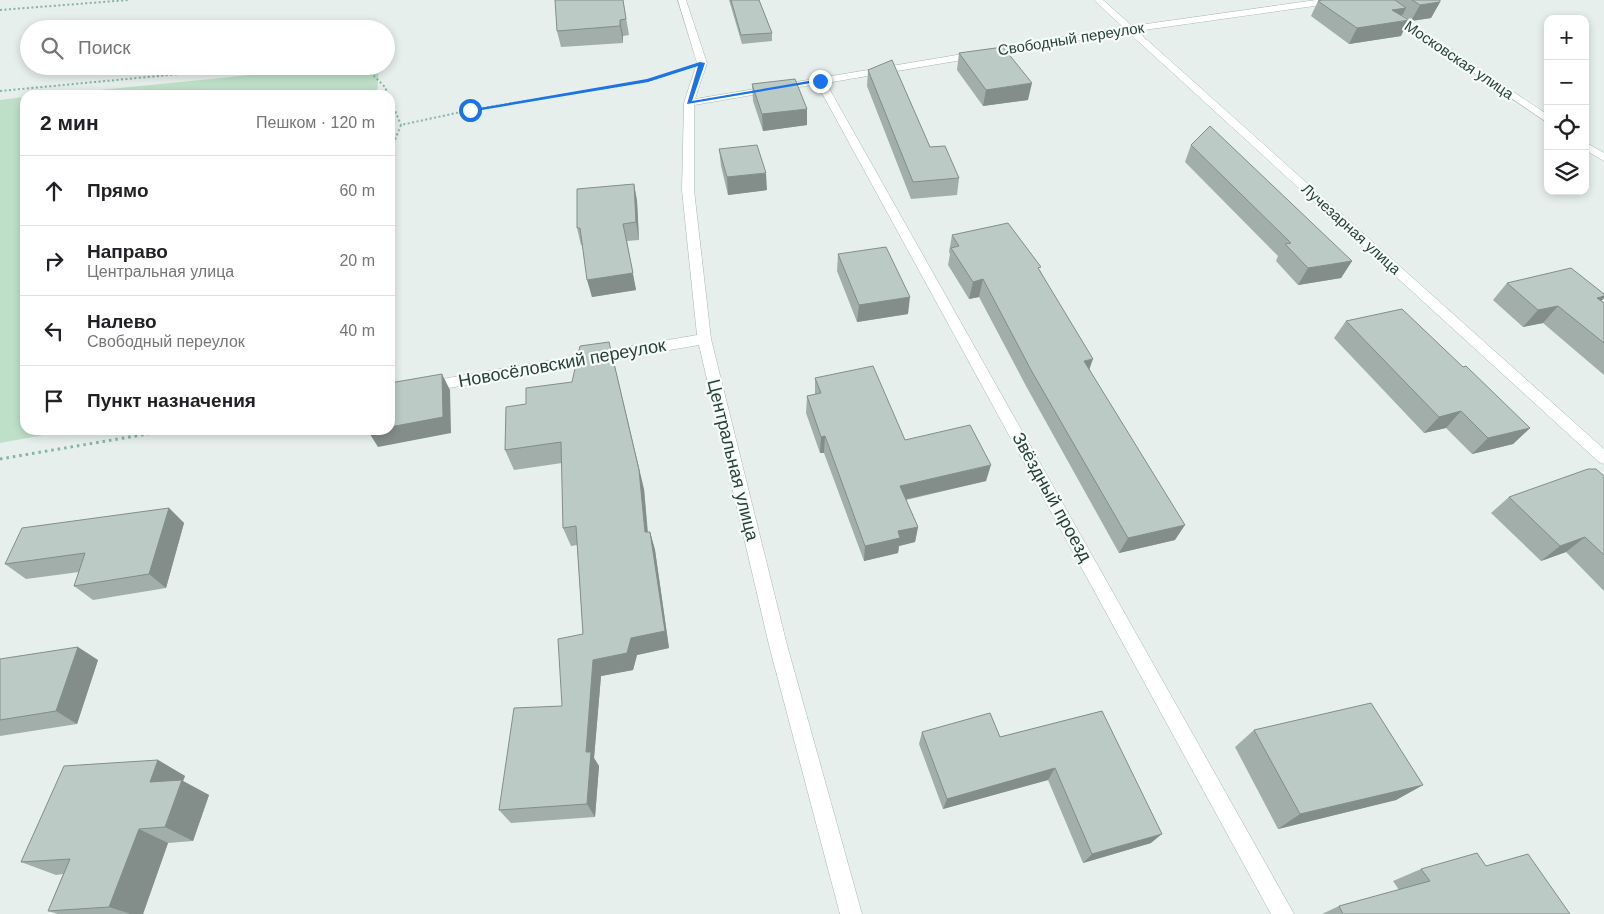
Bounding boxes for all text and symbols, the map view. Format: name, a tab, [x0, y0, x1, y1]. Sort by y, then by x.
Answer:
map controls	[1544, 15, 1589, 195]
button: +	[1544, 15, 1589, 60]
street label: Московская улица	[1402, 17, 1517, 103]
street label: Свободный переулок	[997, 18, 1146, 58]
search box	[20, 20, 395, 75]
icon: search	[38, 34, 66, 62]
text: Поиск	[78, 37, 131, 58]
button: −	[1544, 60, 1589, 105]
route end	[809, 70, 832, 93]
route start	[459, 99, 482, 122]
button: locate	[1544, 105, 1589, 150]
text: 2 мин	[40, 111, 99, 134]
text: Пешком · 120 m	[256, 114, 375, 131]
button: layers	[1544, 150, 1589, 195]
icon: ahead	[40, 177, 68, 205]
text: Прямо	[87, 180, 149, 201]
street label: Лучезарная улица	[1298, 180, 1405, 278]
text: 60 m	[339, 182, 375, 199]
text: Направо	[87, 241, 168, 262]
icon: right	[40, 247, 68, 275]
text: 20 m	[339, 252, 375, 269]
text: Центральная улица	[87, 263, 234, 280]
text: Налево	[87, 311, 157, 332]
icon: left	[40, 317, 68, 345]
text: 40 m	[339, 322, 375, 339]
text: Свободный переулок	[87, 333, 245, 350]
street label: Новосёловский переулок	[457, 335, 667, 391]
street label: Центральная улица	[703, 377, 763, 544]
icon: arrive	[40, 387, 68, 415]
text: Пункт назначения	[87, 390, 256, 411]
street label: Звёздный проезд	[1008, 429, 1096, 565]

